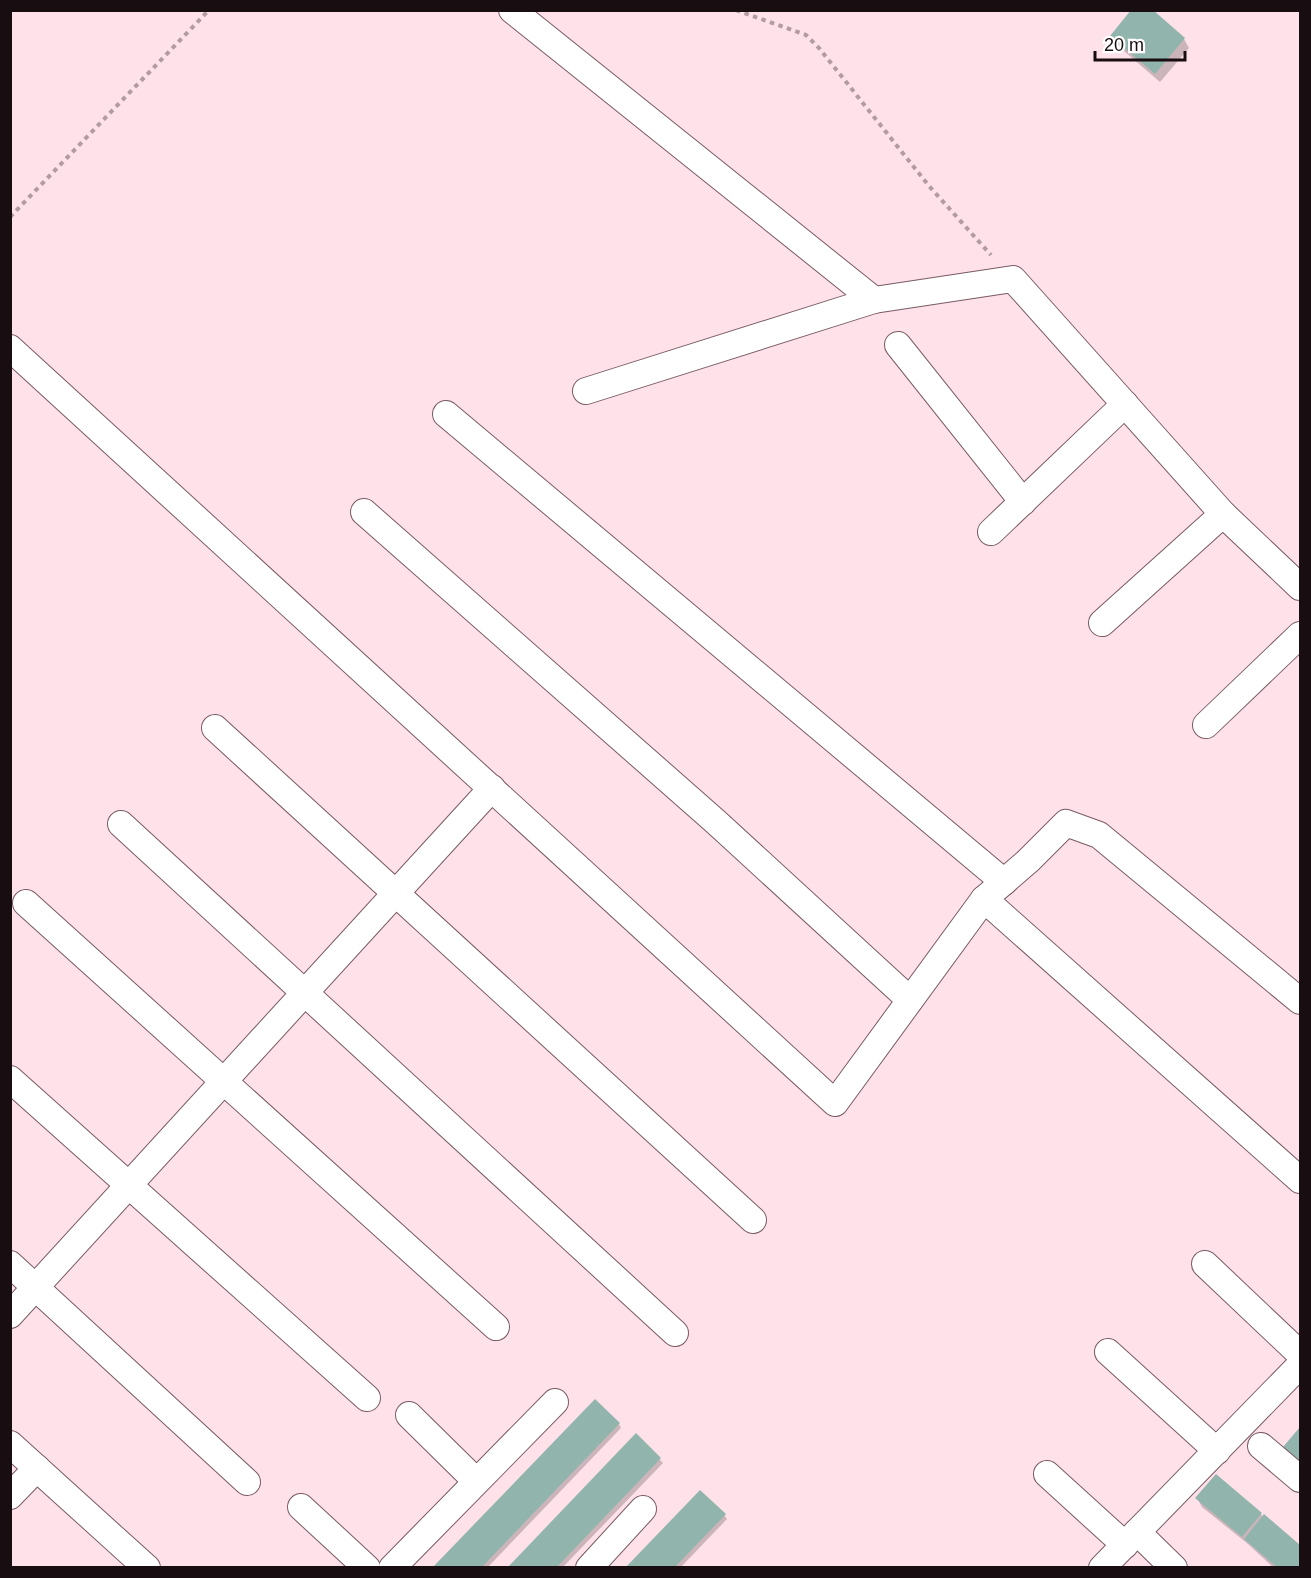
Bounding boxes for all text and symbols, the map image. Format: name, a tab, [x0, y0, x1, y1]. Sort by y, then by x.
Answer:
scale bar	[1095, 24, 1185, 62]
text: 20 m	[1104, 35, 1144, 55]

